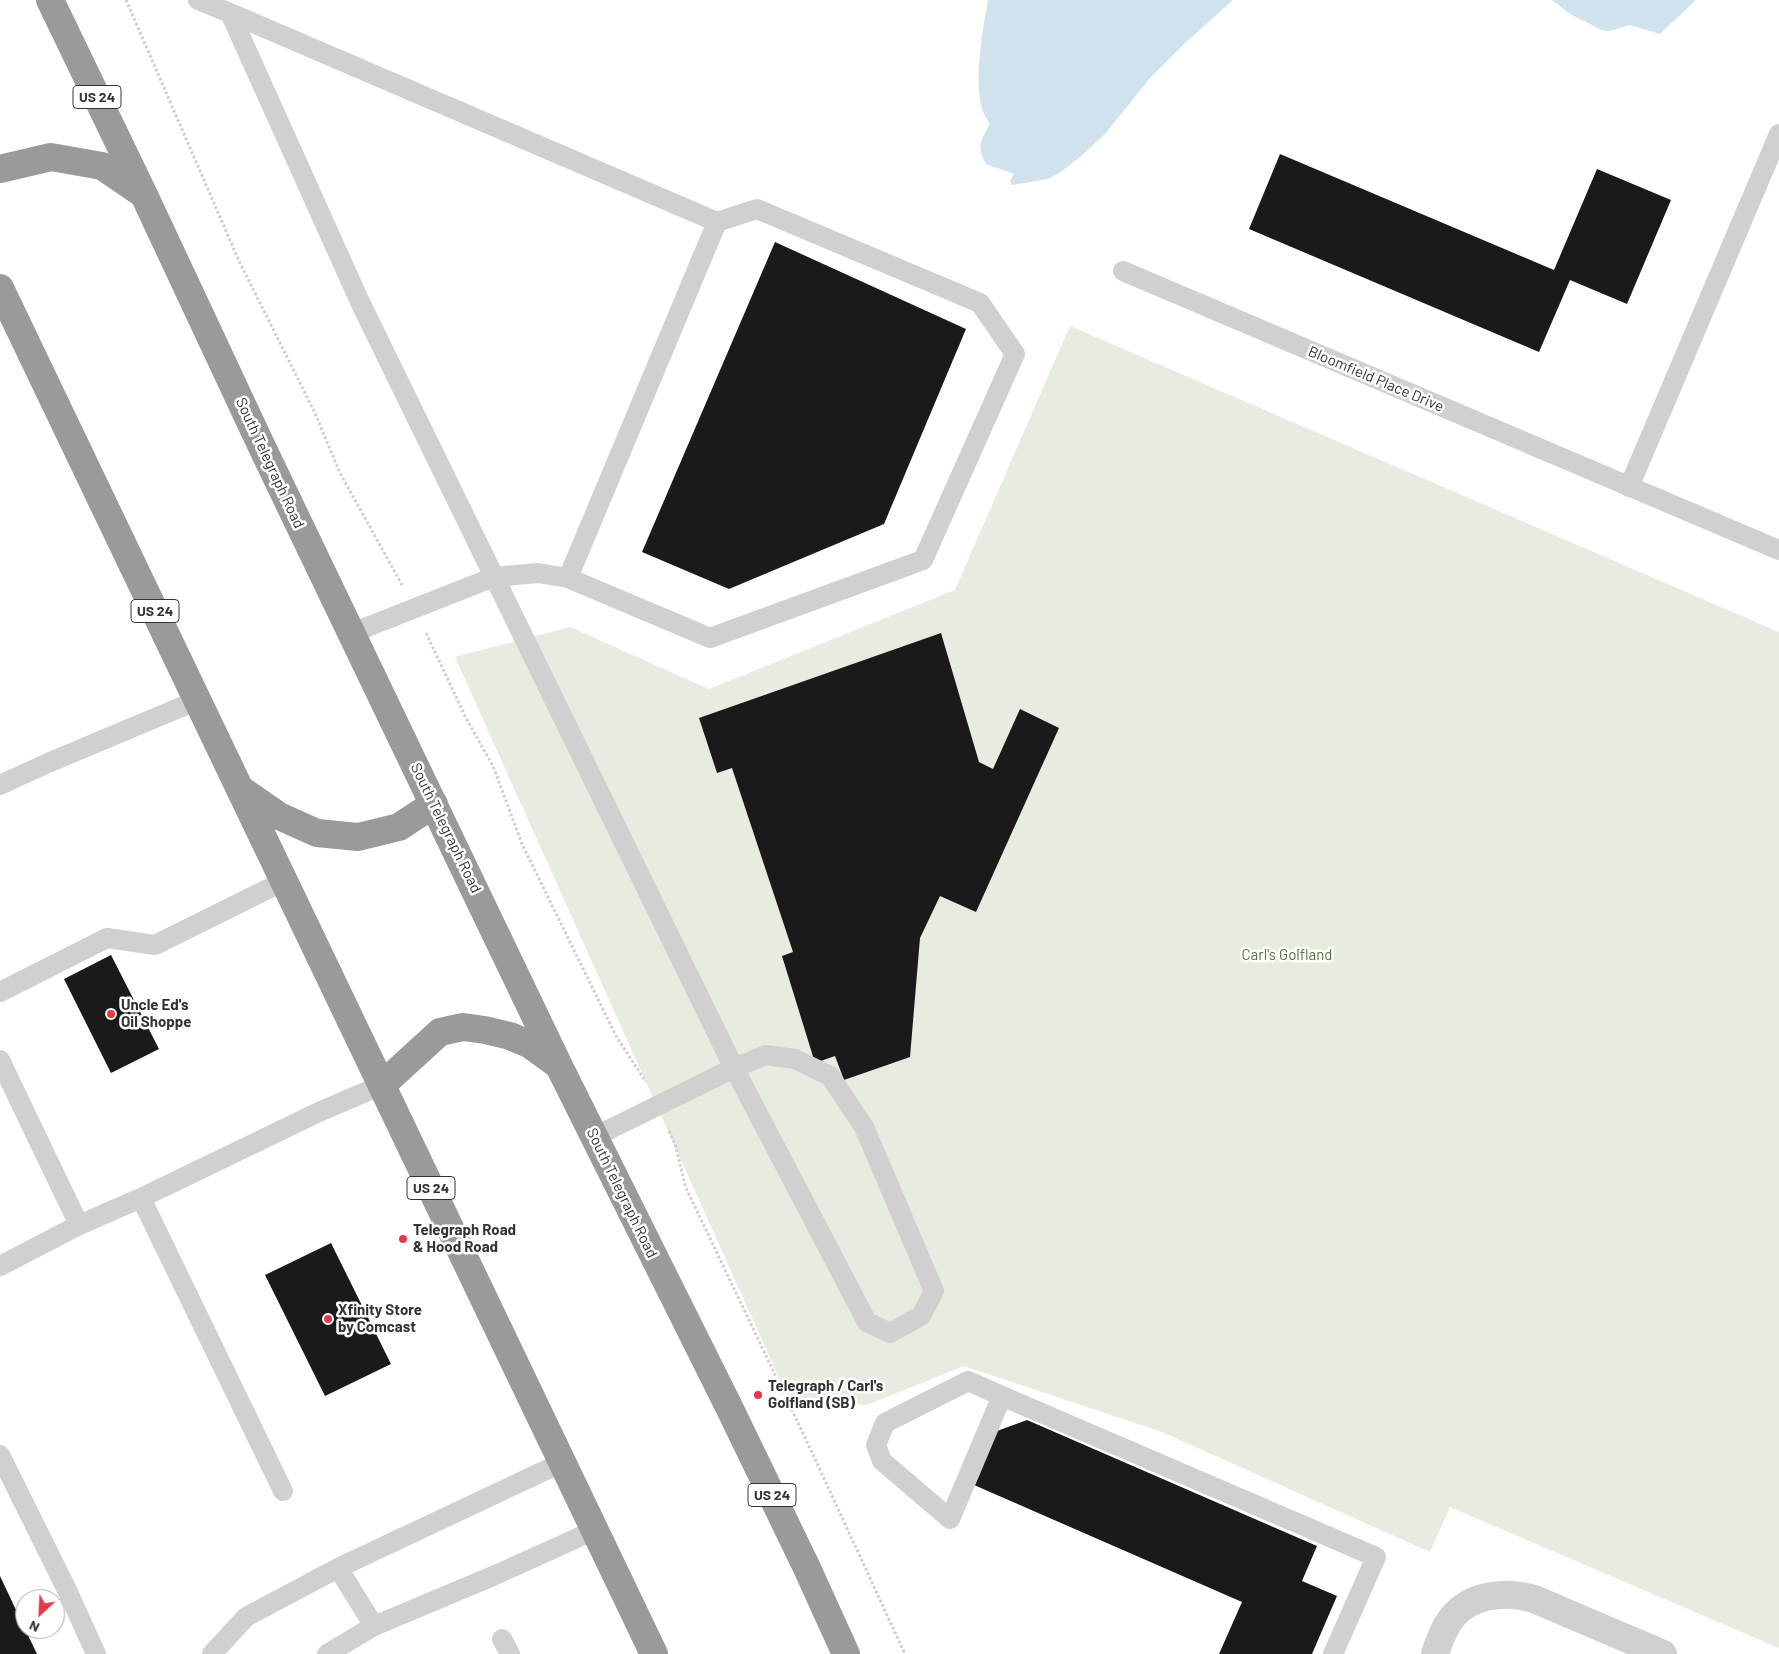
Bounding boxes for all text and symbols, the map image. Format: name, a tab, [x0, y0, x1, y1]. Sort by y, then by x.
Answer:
road number: US 24	[73, 85, 121, 108]
street label: Bloomfield Place Drive	[1305, 342, 1447, 416]
street label: South Telegraph Road	[232, 395, 308, 531]
road number: US 24	[131, 600, 179, 622]
street label: South Telegraph Road	[407, 760, 485, 896]
park label: Carl's Golfland	[1242, 946, 1332, 964]
place label: Uncle Ed's Oil Shoppe	[121, 996, 191, 1031]
marker: Uncle Ed's Oil Shoppe	[105, 1008, 117, 1020]
street label: South Telegraph Road	[583, 1125, 661, 1261]
road number: US 24	[407, 1176, 455, 1200]
place label: Telegraph Road & Hood Road	[413, 1221, 516, 1256]
marker: Telegraph Road & Hood Road	[397, 1233, 409, 1245]
place label: Xfinity Store by Comcast	[338, 1301, 422, 1336]
marker: Xfinity Store by Comcast	[322, 1313, 334, 1325]
place label: Telegraph / Carl's Golfland (SB)	[768, 1377, 883, 1412]
marker: Telegraph / Carl's Golfland (SB)	[752, 1389, 764, 1401]
road number: US 24	[748, 1484, 796, 1506]
north arrow	[15, 1589, 65, 1639]
text: N	[26, 1617, 42, 1637]

